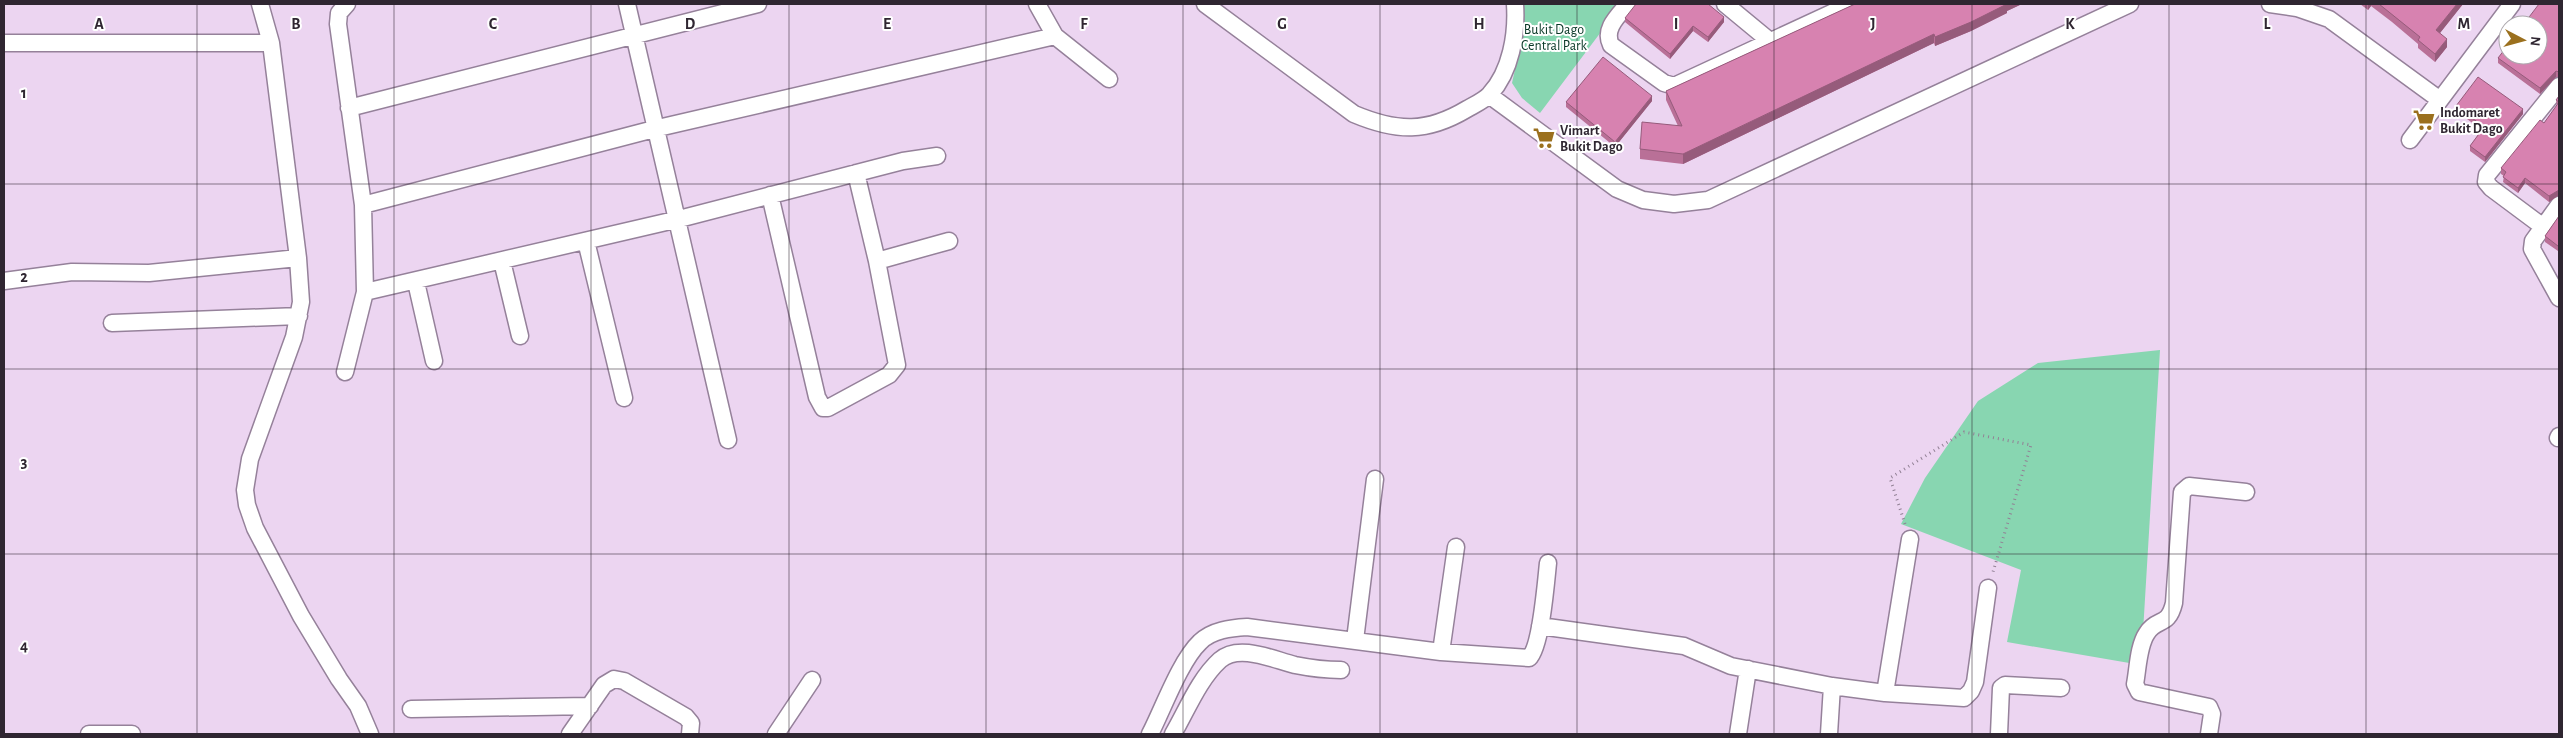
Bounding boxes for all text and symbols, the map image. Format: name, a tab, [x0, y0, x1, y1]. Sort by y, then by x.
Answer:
north arrow	[2498, 15, 2548, 65]
text: A	[94, 16, 104, 32]
text: B	[291, 16, 301, 32]
text: C	[489, 16, 498, 32]
text: D	[685, 16, 696, 32]
text: E	[883, 16, 891, 32]
text: F	[1080, 16, 1088, 32]
text: G	[1277, 16, 1287, 32]
text: H	[1473, 16, 1485, 32]
text: I	[1674, 16, 1678, 32]
text: J	[1870, 16, 1876, 32]
text: K	[2065, 16, 2075, 32]
text: L	[2264, 16, 2271, 32]
text: M	[2458, 16, 2470, 32]
park label: Bukit Dago Central Park	[1521, 23, 1588, 53]
text: N	[2527, 36, 2542, 47]
text: 1	[21, 85, 27, 101]
place label: Indomaret Bukit Dago	[2440, 106, 2503, 136]
supermarket icon: Indomaret Bukit Dago	[2411, 107, 2437, 133]
place label: Vimart Bukit Dago	[1560, 124, 1623, 154]
supermarket icon: Vimart Bukit Dago	[1531, 125, 1557, 151]
text: 2	[20, 269, 28, 285]
text: 3	[21, 454, 28, 470]
text: 4	[20, 638, 28, 654]

